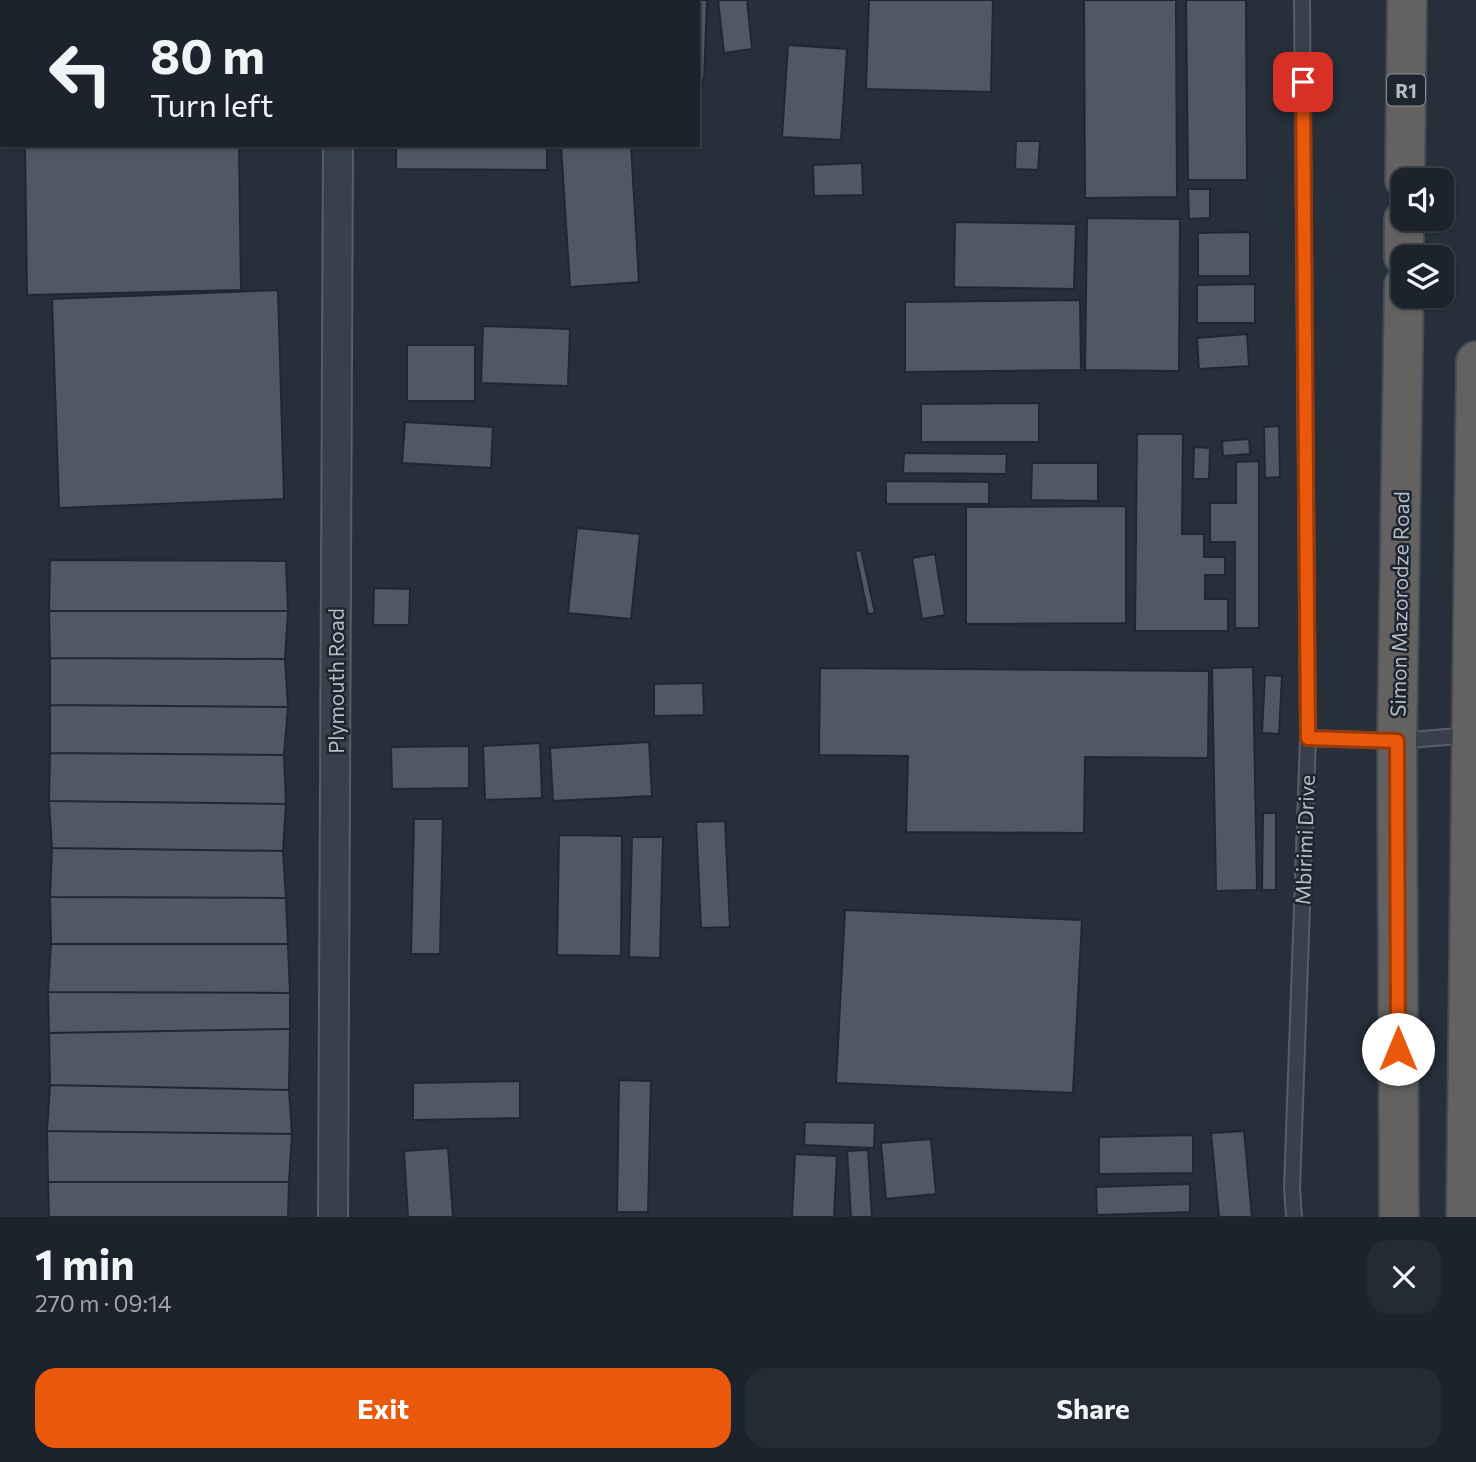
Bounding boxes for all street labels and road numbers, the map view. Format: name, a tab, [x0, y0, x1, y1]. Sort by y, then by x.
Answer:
road number: R1	[1387, 74, 1425, 106]
street label: Simon Mazorodze Road	[1385, 491, 1413, 717]
street label: Plymouth Road	[323, 608, 348, 754]
street label: Mbirimi Drive	[1289, 775, 1319, 905]

